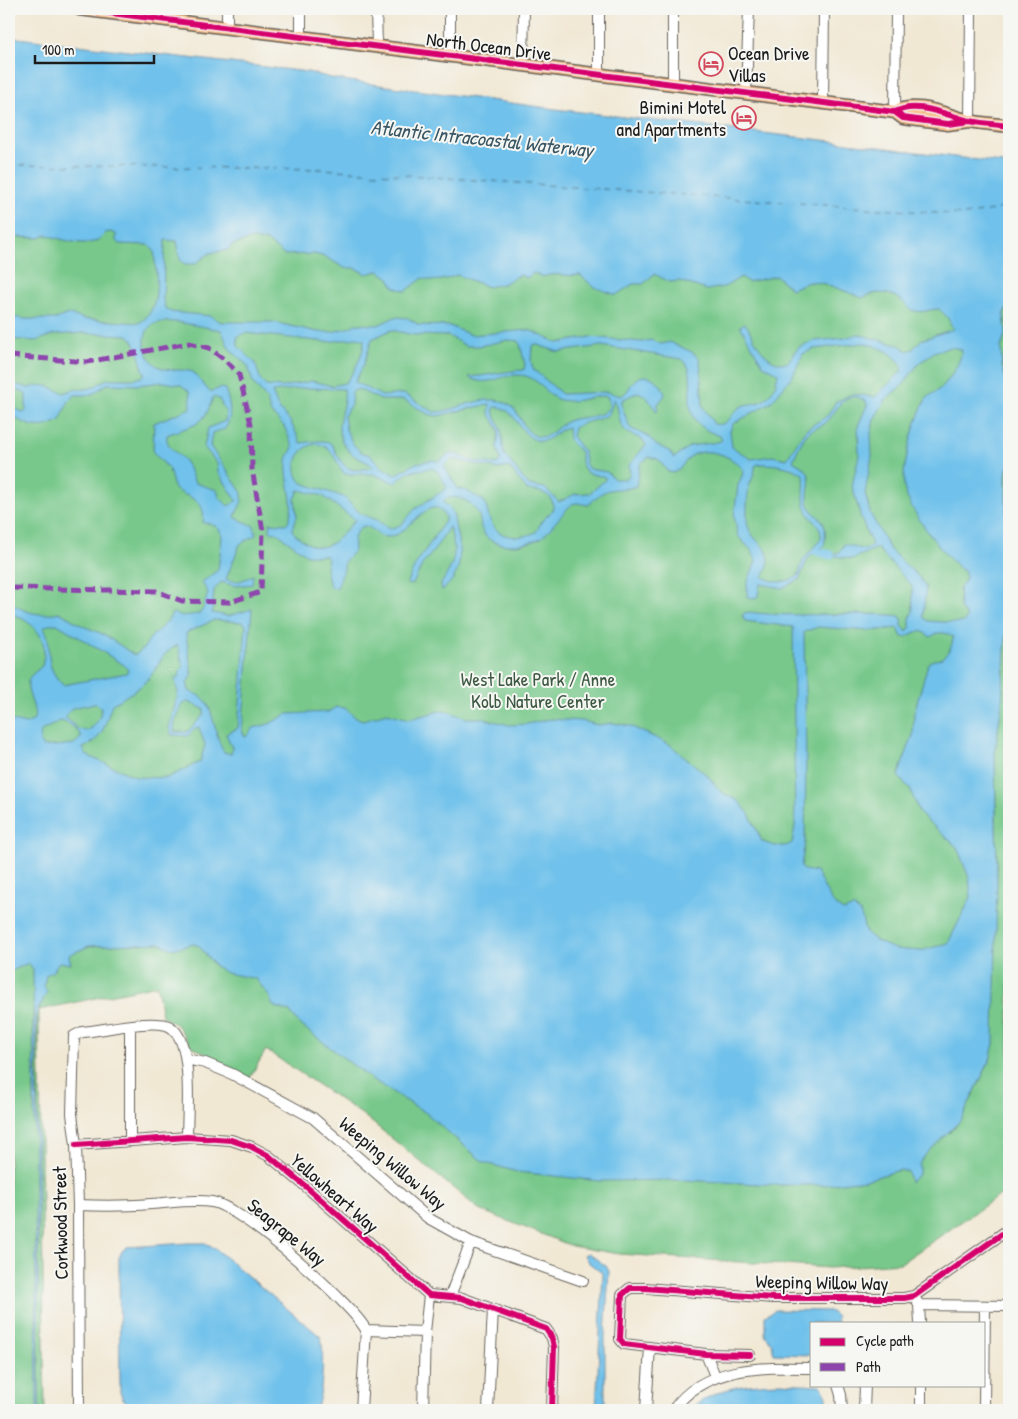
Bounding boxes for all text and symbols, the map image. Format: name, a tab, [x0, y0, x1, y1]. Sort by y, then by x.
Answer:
street label: North Ocean Drive	[425, 25, 553, 67]
scale bar	[35, 32, 154, 64]
text: 100 m	[42, 39, 75, 60]
place label: Ocean Drive Villas	[728, 40, 810, 88]
hotel icon: Ocean Drive Villas	[698, 51, 724, 77]
place label: Bimini Motel and Apartments	[617, 94, 727, 142]
hotel icon: Bimini Motel and Apartments	[731, 105, 757, 131]
water label: Atlantic Intracoastal Waterway	[370, 113, 597, 164]
park label: West Lake Park / Anne Kolb Nature Center	[461, 666, 616, 714]
street label: Weeping Willow Way	[334, 1110, 452, 1216]
street label: Yellowheart Way	[285, 1147, 385, 1239]
street label: Corkwood Street	[46, 1166, 74, 1280]
street label: Seagrape Way	[242, 1192, 332, 1272]
street label: Weeping Willow Way	[755, 1268, 889, 1296]
legend	[810, 1322, 986, 1386]
text: Cycle path	[856, 1330, 914, 1351]
text: Path	[856, 1356, 881, 1377]

